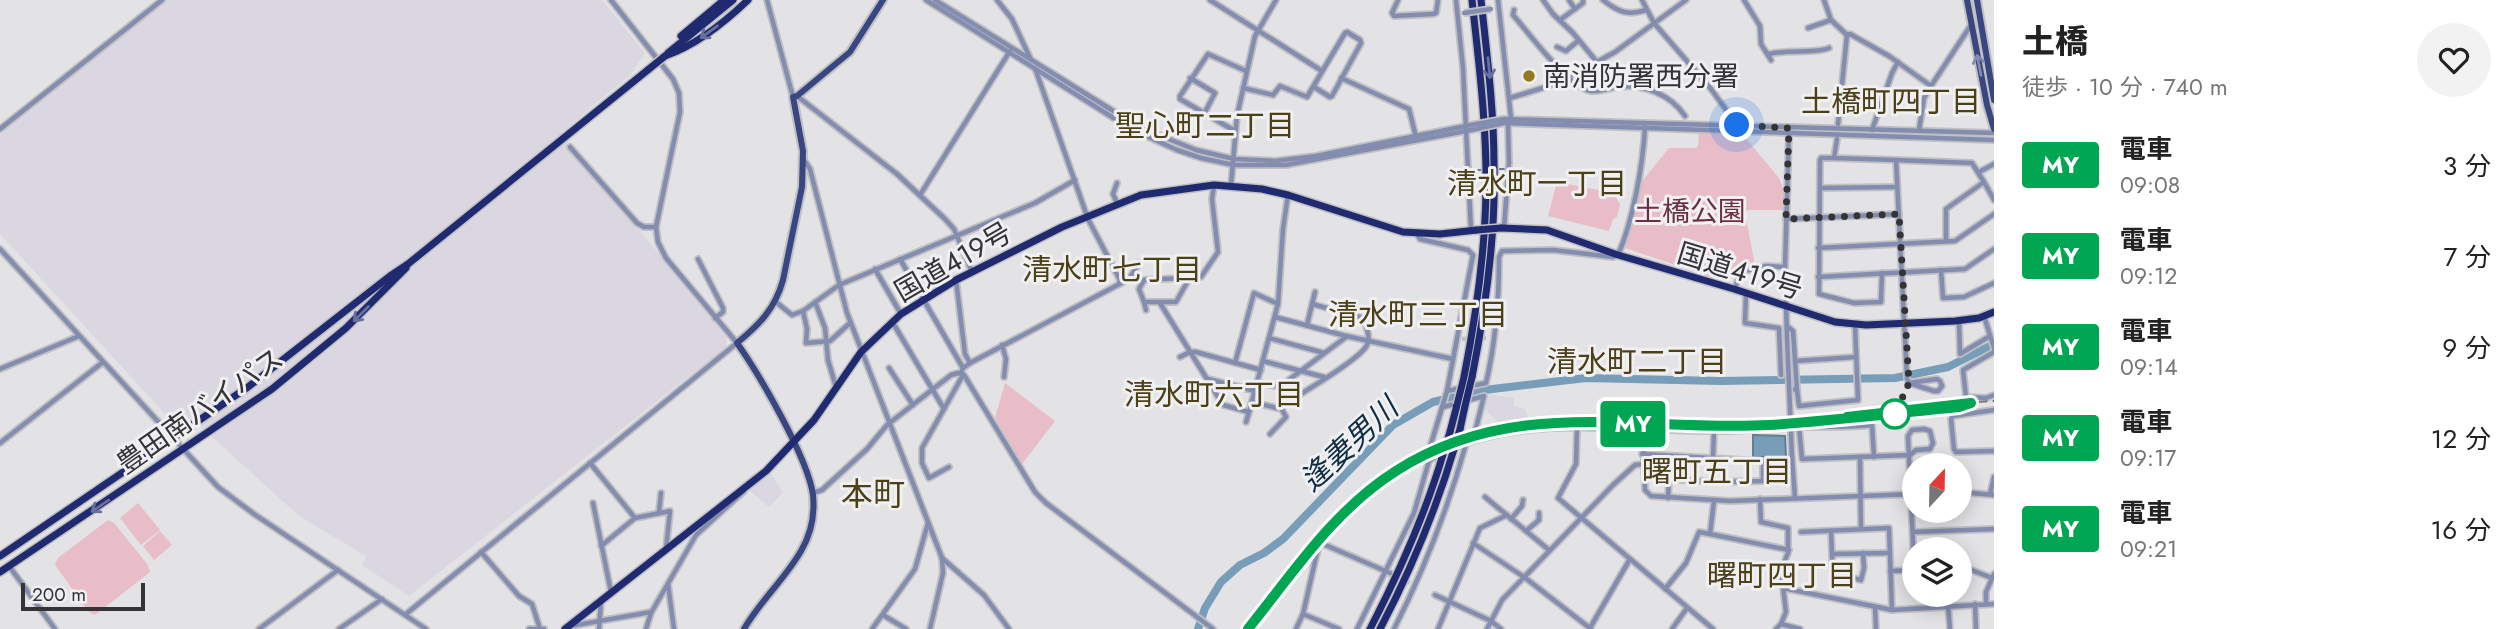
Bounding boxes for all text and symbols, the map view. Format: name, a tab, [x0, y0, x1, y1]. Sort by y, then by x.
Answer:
text: 土橋	[2022, 18, 2088, 65]
button: heart	[2417, 23, 2491, 97]
one-way arrow	[700, 25, 719, 39]
one-way arrow	[1972, 54, 1985, 77]
one-way arrow	[1482, 56, 1495, 79]
place label: 南消防署西分署	[1543, 56, 1739, 97]
marker: 南消防署西分署	[1521, 68, 1537, 84]
text: 徒歩 · 10 分 · 740 m	[2022, 70, 2228, 104]
district label: 土橋町四丁目	[1801, 80, 1981, 123]
district label: 聖心町二丁目	[1115, 104, 1295, 147]
your location	[1719, 107, 1754, 142]
text: 電車	[2120, 130, 2172, 168]
text: MY	[2042, 147, 2079, 182]
text: 3 分	[2443, 147, 2491, 185]
district label: 清水町一丁目	[1447, 162, 1627, 205]
text: 09:08	[2120, 168, 2180, 202]
park label: 土橋公園	[1634, 191, 1746, 232]
street label: 国道419号	[887, 212, 1019, 312]
text: 電車	[2120, 221, 2172, 259]
street label: 国道419号	[1672, 233, 1808, 309]
text: MY	[2042, 238, 2079, 273]
text: 7 分	[2444, 238, 2491, 276]
district label: 清水町七丁目	[1022, 248, 1202, 291]
text: 09:12	[2120, 259, 2177, 293]
district label: 清水町三丁目	[1328, 293, 1508, 336]
one-way arrow	[352, 305, 369, 322]
text: 電車	[2120, 312, 2172, 350]
text: MY	[2042, 329, 2079, 364]
text: 9 分	[2442, 329, 2491, 367]
street label: 豊田南バイパス	[108, 338, 292, 484]
district label: 清水町二丁目	[1547, 340, 1727, 383]
text: 09:14	[2120, 350, 2178, 384]
district label: 清水町六丁目	[1124, 373, 1304, 416]
water label: 逢妻男川	[1290, 385, 1410, 501]
unlabelled marker	[1880, 399, 1910, 429]
line badge: MY	[1602, 401, 1664, 447]
text: 電車	[2120, 403, 2172, 441]
text: MY	[1614, 406, 1652, 441]
text: MY	[2042, 420, 2079, 455]
text: 12 分	[2431, 420, 2491, 458]
text: 09:17	[2120, 441, 2176, 475]
district label: 曙町五丁目	[1642, 450, 1792, 493]
north arrow	[1902, 453, 1972, 523]
map controls	[1902, 453, 1972, 607]
district label: 本町	[841, 471, 905, 517]
text: 電車	[2120, 494, 2172, 532]
one-way arrow	[91, 499, 110, 513]
text: MY	[2042, 511, 2079, 546]
text: 16 分	[2431, 511, 2491, 549]
text: 09:21	[2120, 532, 2177, 566]
button: layers	[1902, 537, 1972, 607]
district label: 曙町四丁目	[1707, 554, 1857, 597]
scale bar	[21, 580, 145, 612]
text: 200 m	[32, 581, 86, 608]

